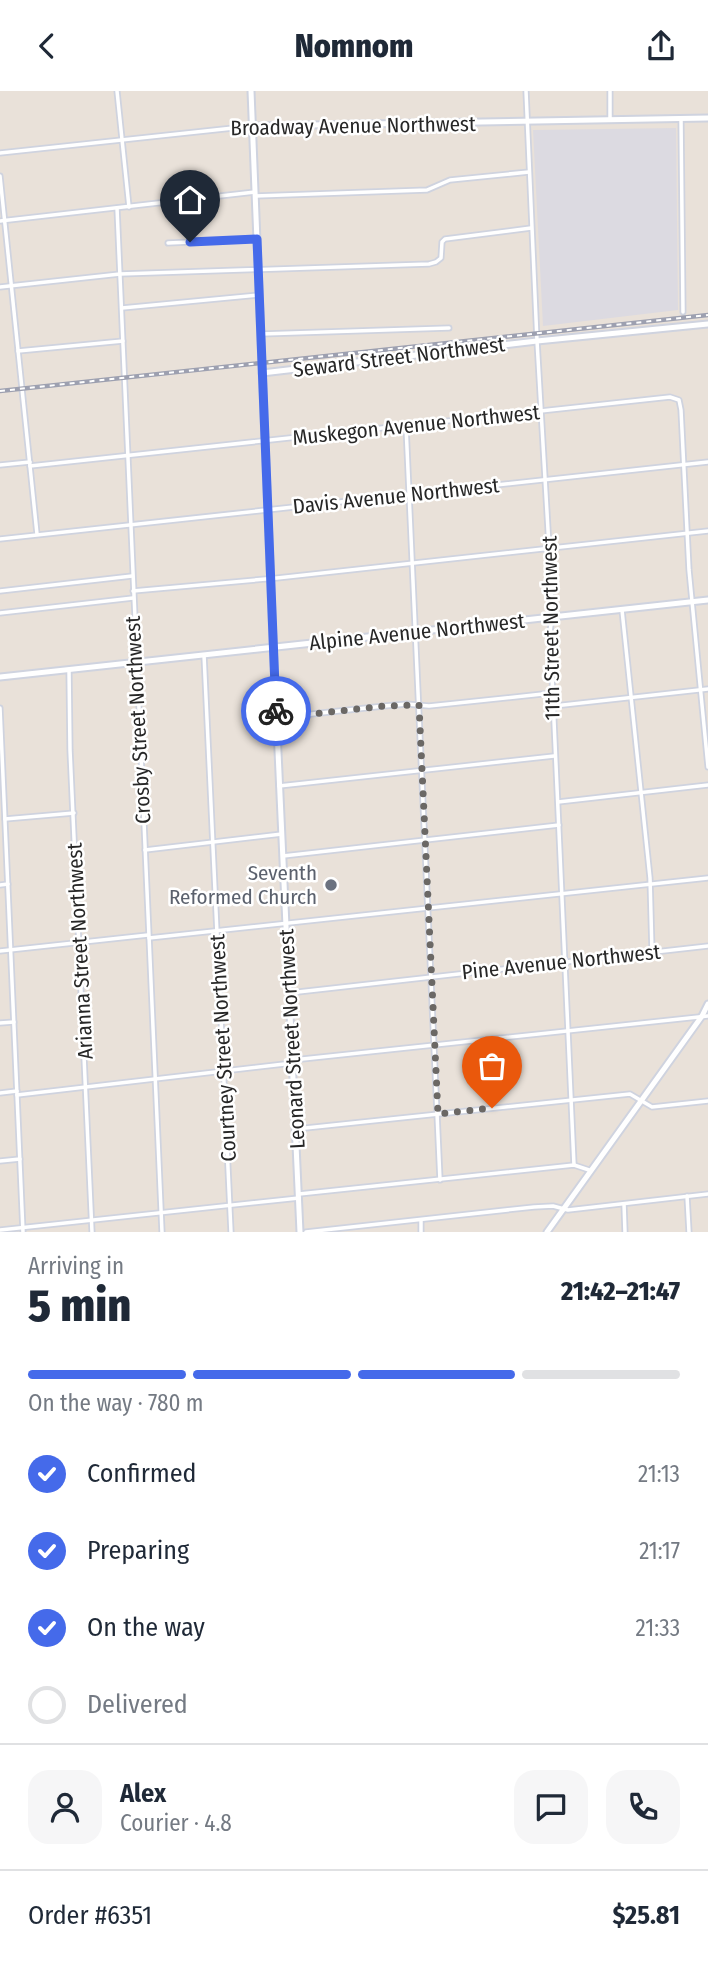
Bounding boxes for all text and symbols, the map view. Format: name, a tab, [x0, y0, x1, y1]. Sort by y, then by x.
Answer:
icon: back	[28, 27, 66, 65]
text: Nomnom	[295, 27, 413, 65]
icon: share	[642, 27, 680, 65]
street label: Broadway Avenue Northwest	[230, 111, 476, 141]
pin	[160, 170, 220, 242]
icon: home	[171, 181, 209, 219]
street label: Seward Street Northwest	[292, 331, 506, 383]
street label: Muskegon Avenue Northwest	[291, 399, 541, 451]
street label: Davis Avenue Northwest	[291, 472, 501, 520]
street label: 11th Street Northwest	[536, 535, 566, 720]
street label: Alpine Avenue Northwest	[308, 608, 526, 656]
street label: Crosby Street Northwest	[120, 615, 156, 825]
courier	[241, 676, 311, 746]
icon: bike	[257, 692, 295, 730]
street label: Arianna Street Northwest	[61, 842, 99, 1060]
place label: Seventh Reformed Church	[169, 860, 317, 910]
marker: Seventh Reformed Church	[323, 877, 339, 893]
street label: Leonard Street Northwest	[273, 928, 311, 1150]
street label: Courtney Street Northwest	[204, 933, 242, 1162]
street label: Pine Avenue Northwest	[460, 939, 662, 985]
pin	[462, 1036, 522, 1108]
icon: bag	[473, 1047, 511, 1085]
text: Arriving in	[28, 1252, 124, 1280]
text: 21:42–21:47	[561, 1276, 680, 1307]
text: 5 min	[28, 1278, 131, 1333]
text: On the way · 780 m	[28, 1389, 203, 1417]
icon: check	[28, 1455, 66, 1493]
text: Confirmed	[87, 1458, 197, 1489]
text: 21:13	[638, 1460, 680, 1488]
icon: check	[28, 1532, 66, 1570]
text: Preparing	[87, 1535, 189, 1566]
text: 21:17	[639, 1537, 680, 1565]
icon: check	[28, 1609, 66, 1647]
text: On the way	[87, 1612, 205, 1643]
text: 21:33	[636, 1614, 680, 1642]
text: Delivered	[87, 1689, 188, 1720]
button: person	[28, 1770, 102, 1844]
button: chat	[514, 1770, 588, 1844]
button: phone	[606, 1770, 680, 1844]
text: Alex	[120, 1778, 166, 1809]
text: Courier · 4.8	[120, 1809, 232, 1837]
text: Order #6351	[28, 1900, 152, 1931]
text: $25.81	[612, 1900, 680, 1931]

